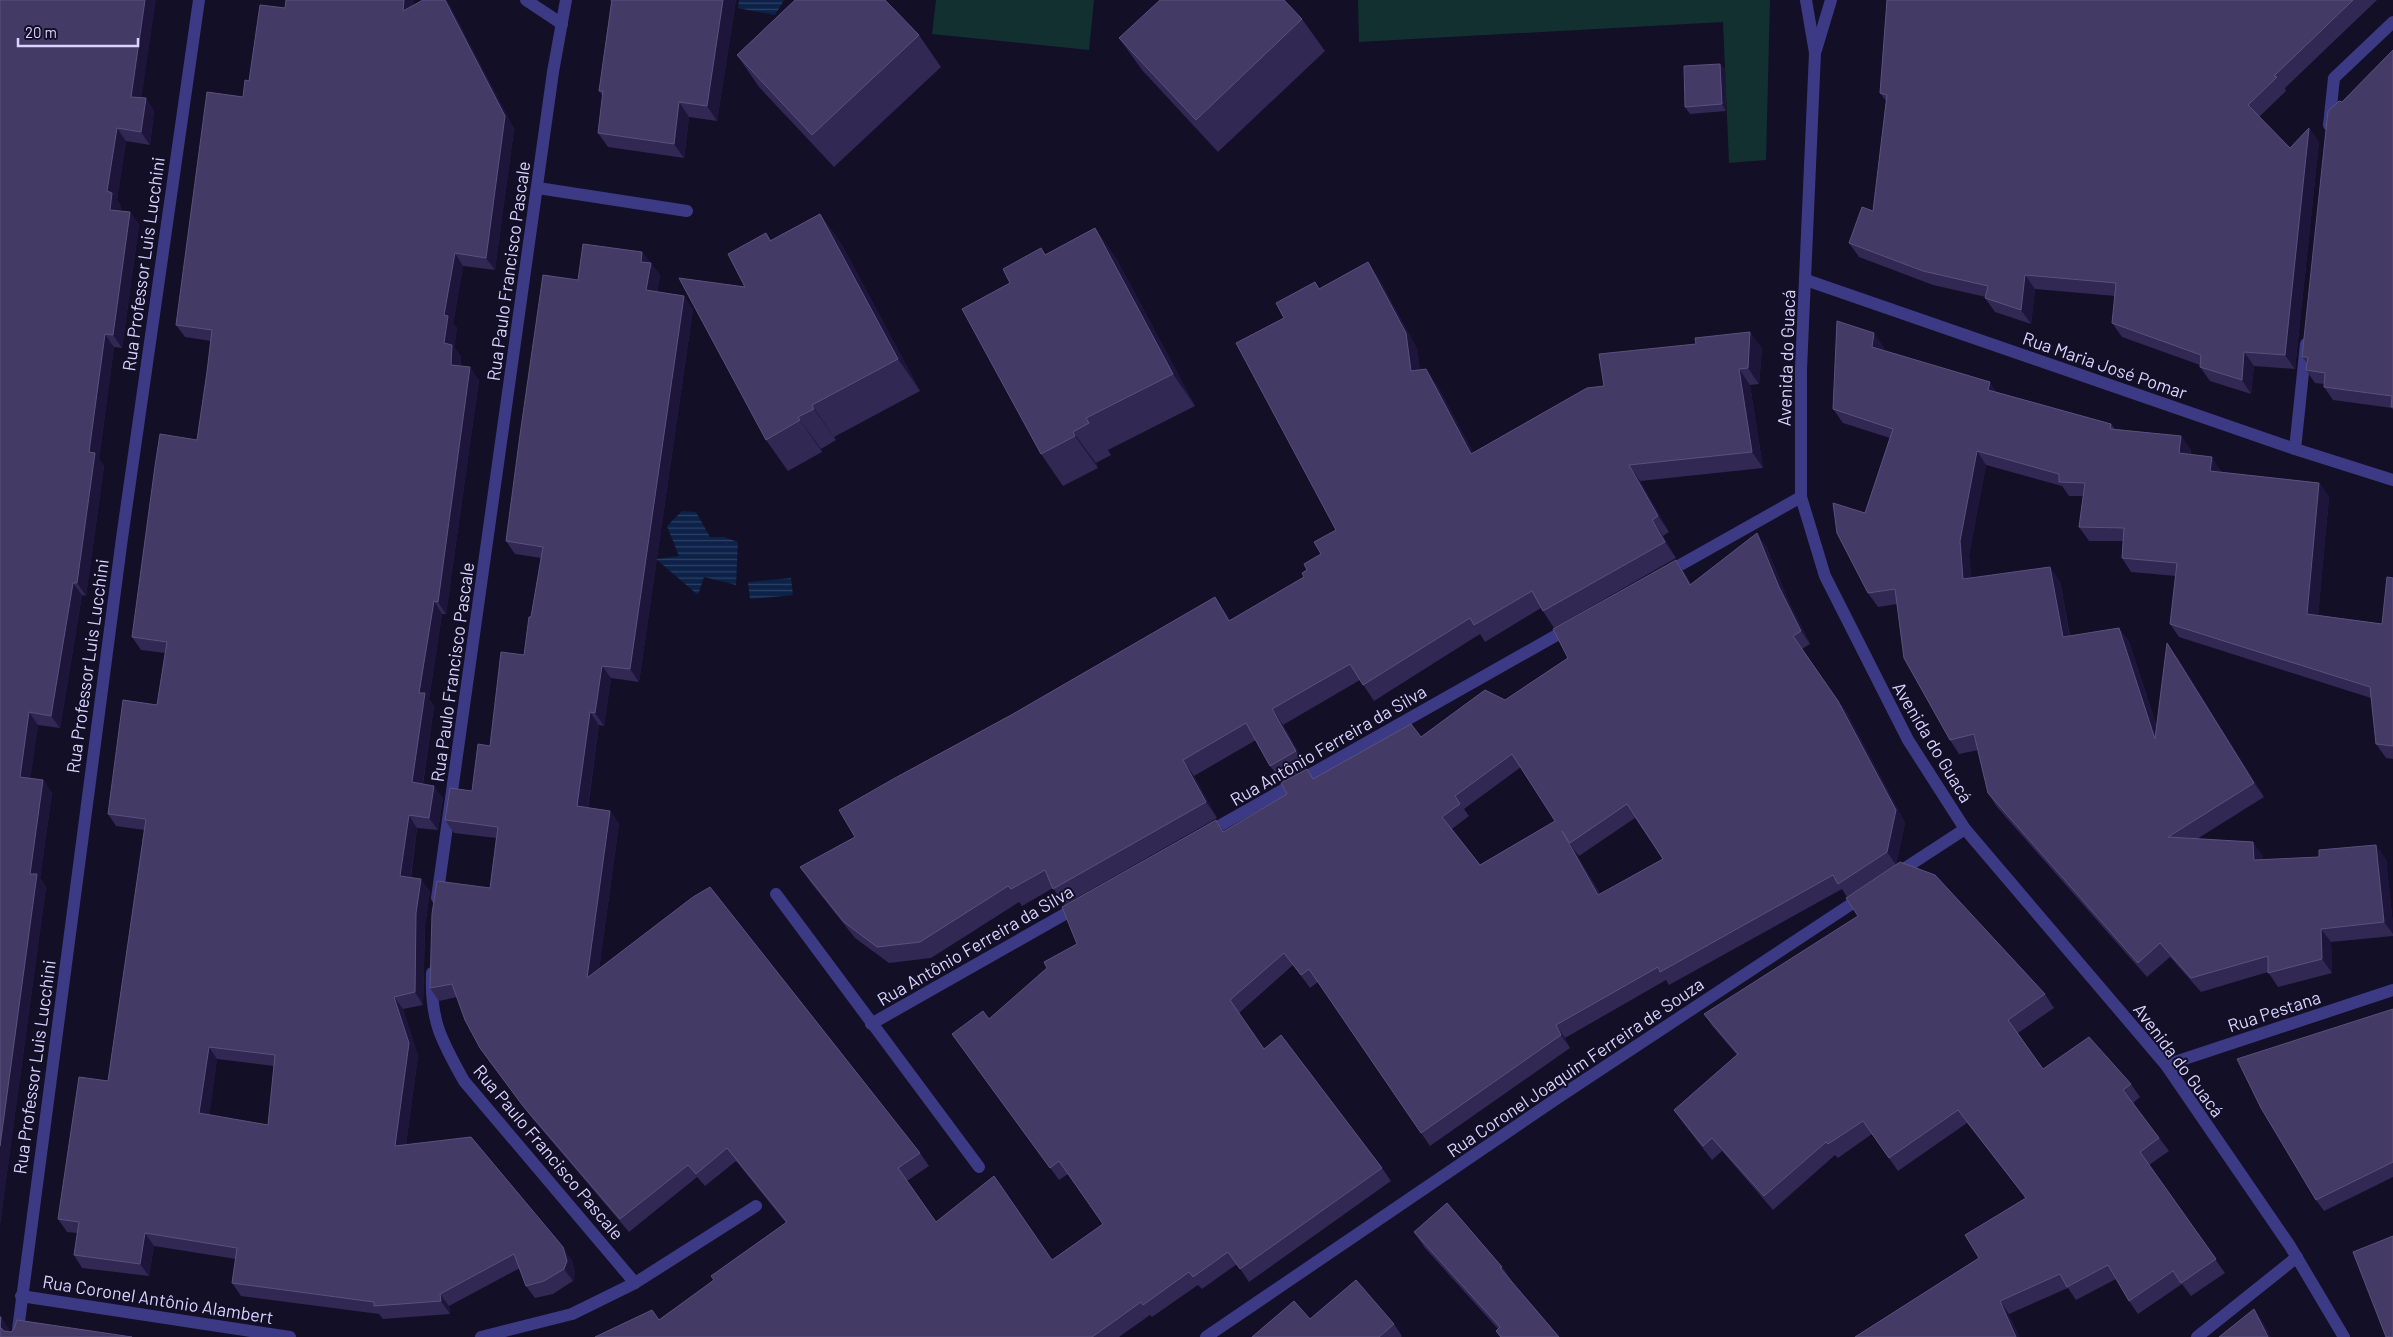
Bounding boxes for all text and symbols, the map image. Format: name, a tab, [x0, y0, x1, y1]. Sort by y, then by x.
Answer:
scale bar	[18, 15, 138, 47]
text: 20 m	[25, 23, 57, 41]
street label: Rua Professor Luis Lucchini	[117, 155, 169, 373]
street label: Rua Paulo Francisco Pascale	[482, 160, 534, 382]
street label: Avenida do Guacá	[1773, 289, 1799, 427]
street label: Rua Maria José Pomar	[2020, 327, 2190, 404]
street label: Rua Professor Luis Lucchini	[61, 557, 113, 775]
street label: Rua Paulo Francisco Pascale	[426, 561, 478, 783]
street label: Avenida do Guacá	[1888, 678, 1978, 806]
street label: Rua Antônio Ferreira da Silva	[1226, 680, 1430, 810]
street label: Rua Antônio Ferreira da Silva	[873, 880, 1077, 1010]
street label: Rua Professor Luis Lucchini	[8, 958, 60, 1176]
street label: Rua Coronel Joaquim Ferreira de Souza	[1442, 973, 1708, 1161]
street label: Rua Pestana	[2225, 986, 2323, 1036]
street label: Avenida do Guacá	[2129, 999, 2229, 1121]
street label: Rua Paulo Francisco Pascale	[469, 1060, 629, 1244]
street label: Rua Coronel Antônio Alambert	[41, 1270, 275, 1328]

